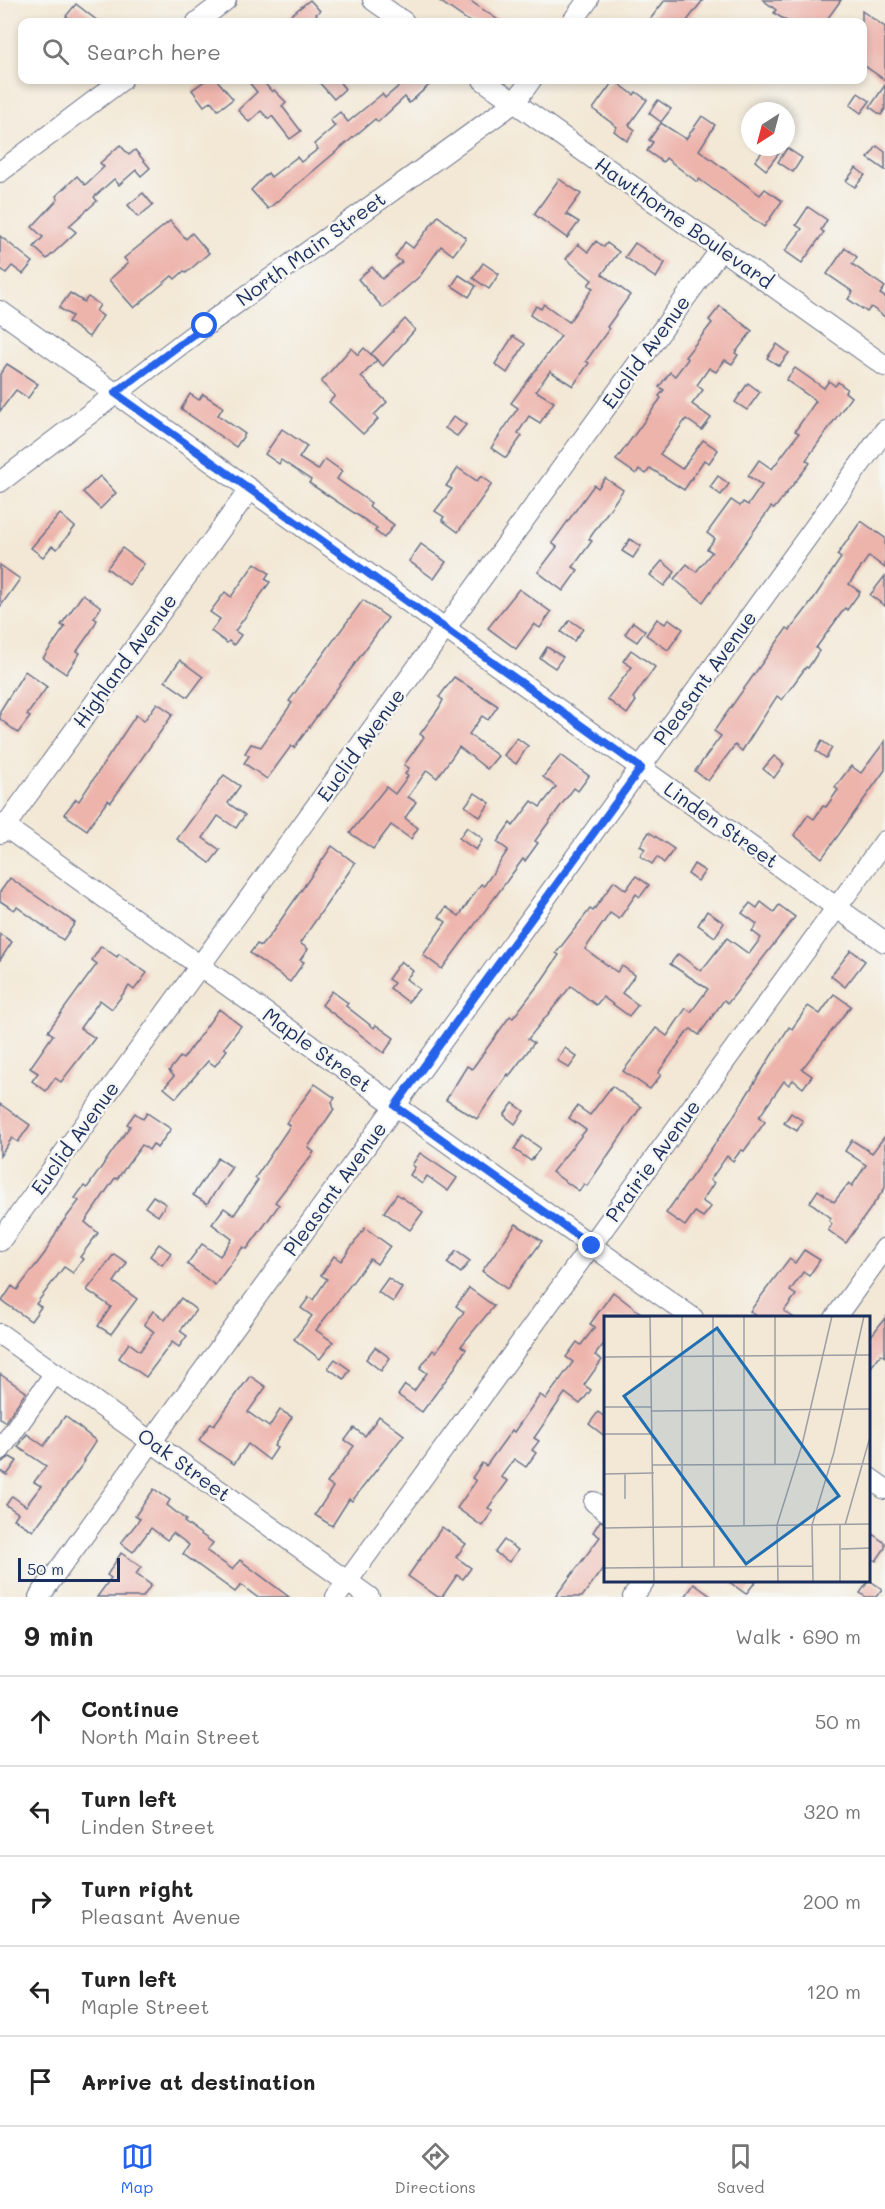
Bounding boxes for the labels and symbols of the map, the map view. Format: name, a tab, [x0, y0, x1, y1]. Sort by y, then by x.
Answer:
north arrow	[741, 102, 795, 156]
street label: Hawthorne Boulevard	[590, 151, 779, 294]
street label: North Main Street	[230, 185, 390, 311]
street label: Euclid Avenue	[595, 290, 695, 413]
route start	[191, 312, 217, 338]
street label: Highland Avenue	[67, 588, 182, 733]
street label: Pleasant Avenue	[647, 605, 762, 750]
street label: Euclid Avenue	[310, 683, 410, 806]
street label: Linden Street	[659, 775, 784, 873]
street label: Maple Street	[258, 1001, 377, 1097]
street label: Euclid Avenue	[24, 1076, 124, 1199]
street label: Prairie Avenue	[599, 1094, 705, 1227]
street label: Pleasant Avenue	[277, 1116, 392, 1261]
route end	[578, 1232, 604, 1258]
inset map	[604, 1316, 870, 1582]
street label: Oak Street	[133, 1422, 236, 1507]
scale bar	[18, 1555, 120, 1582]

